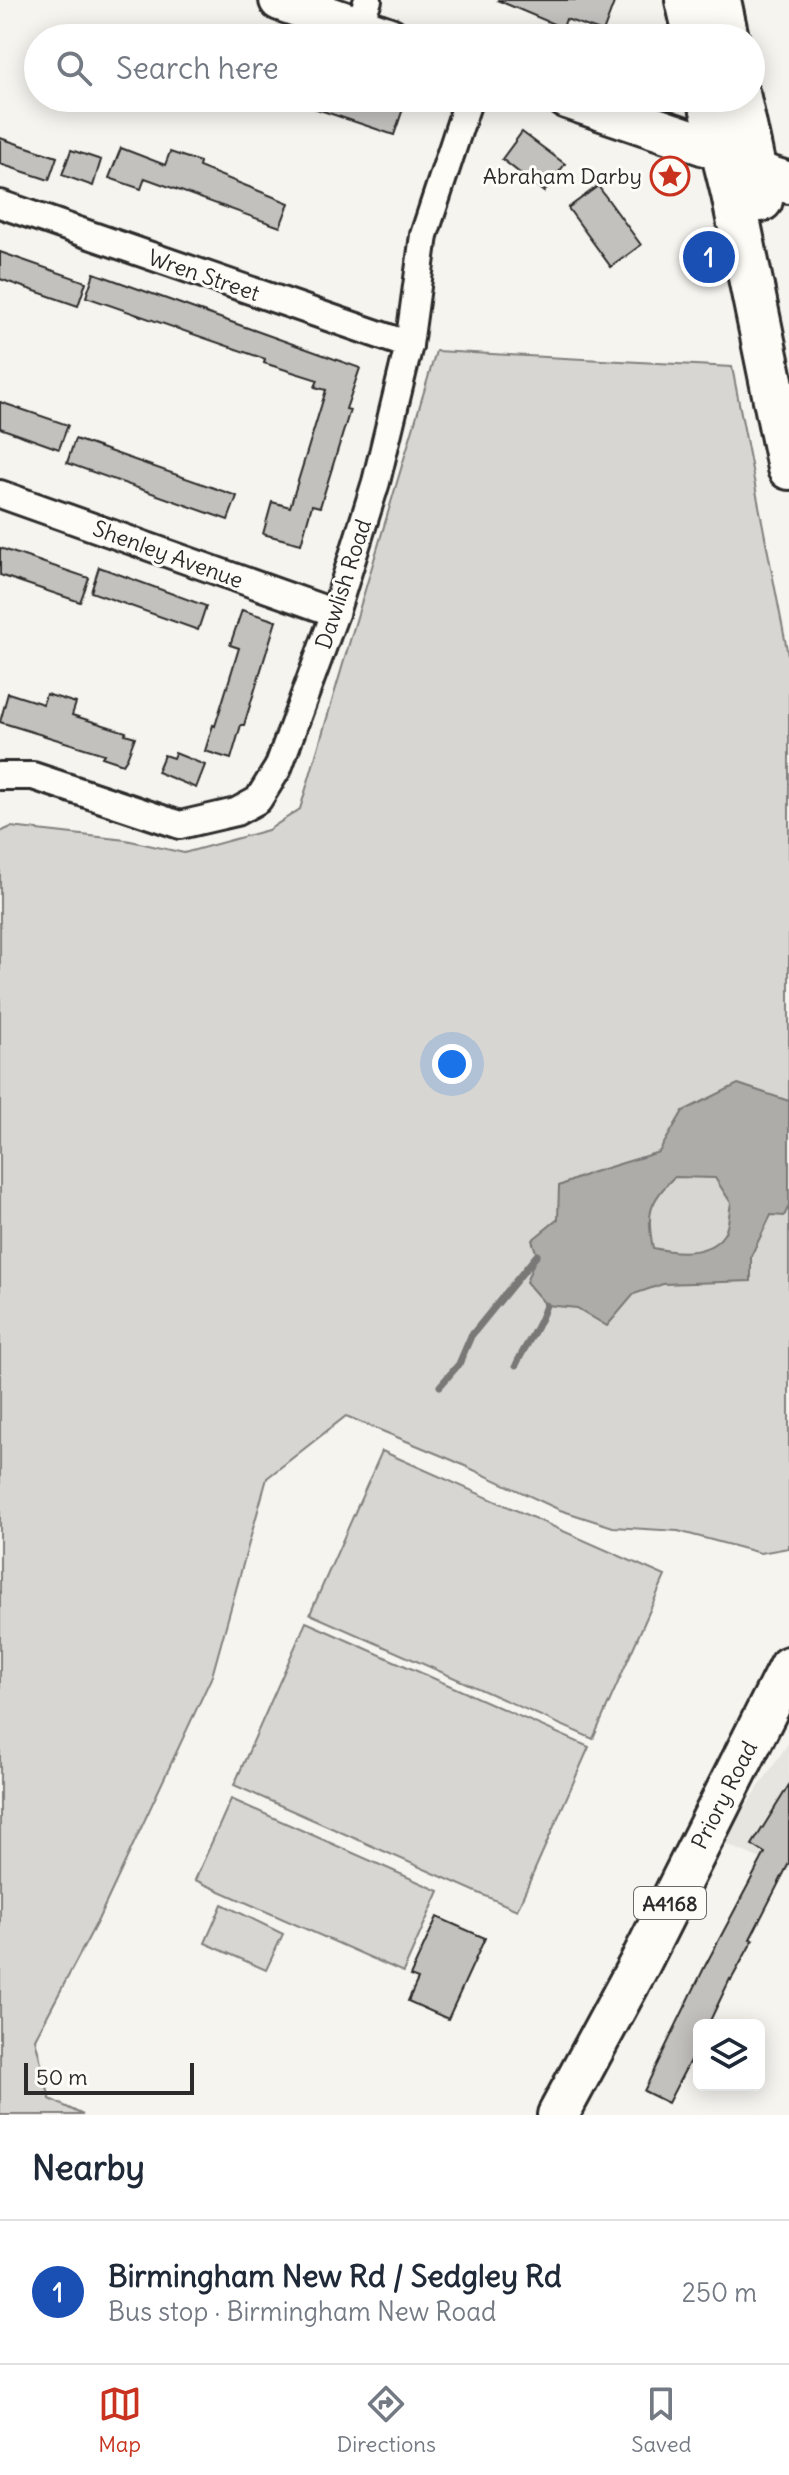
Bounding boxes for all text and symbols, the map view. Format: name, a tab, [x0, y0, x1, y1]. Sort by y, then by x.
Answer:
search box	[24, 24, 765, 112]
icon: search	[52, 46, 96, 90]
text: Search here	[116, 49, 279, 87]
place icon: Abraham Darby	[649, 155, 691, 197]
place label: Abraham Darby	[483, 162, 642, 190]
pin: 1	[683, 227, 735, 287]
street label: Wren Street	[144, 243, 264, 307]
street label: Shenley Avenue	[89, 514, 247, 594]
street label: Dawlish Road	[309, 515, 377, 652]
your location	[432, 1044, 472, 1084]
street label: Priory Road	[685, 1736, 763, 1854]
road number: A4168	[634, 1887, 706, 1919]
map controls	[693, 2019, 765, 2091]
button: layers	[693, 2019, 765, 2091]
scale bar	[24, 2059, 194, 2095]
text: 50 m	[36, 2063, 88, 2091]
text: Nearby	[32, 2146, 145, 2189]
text: Birmingham New Rd / Sedgley Rd	[108, 2257, 562, 2295]
text: 1	[53, 2276, 63, 2309]
text: 250 m	[682, 2276, 757, 2309]
text: Bus stop · Birmingham New Road	[108, 2295, 496, 2328]
tab: Map	[98, 2382, 142, 2458]
tab: Directions	[337, 2382, 436, 2458]
tab: Saved	[631, 2382, 691, 2458]

